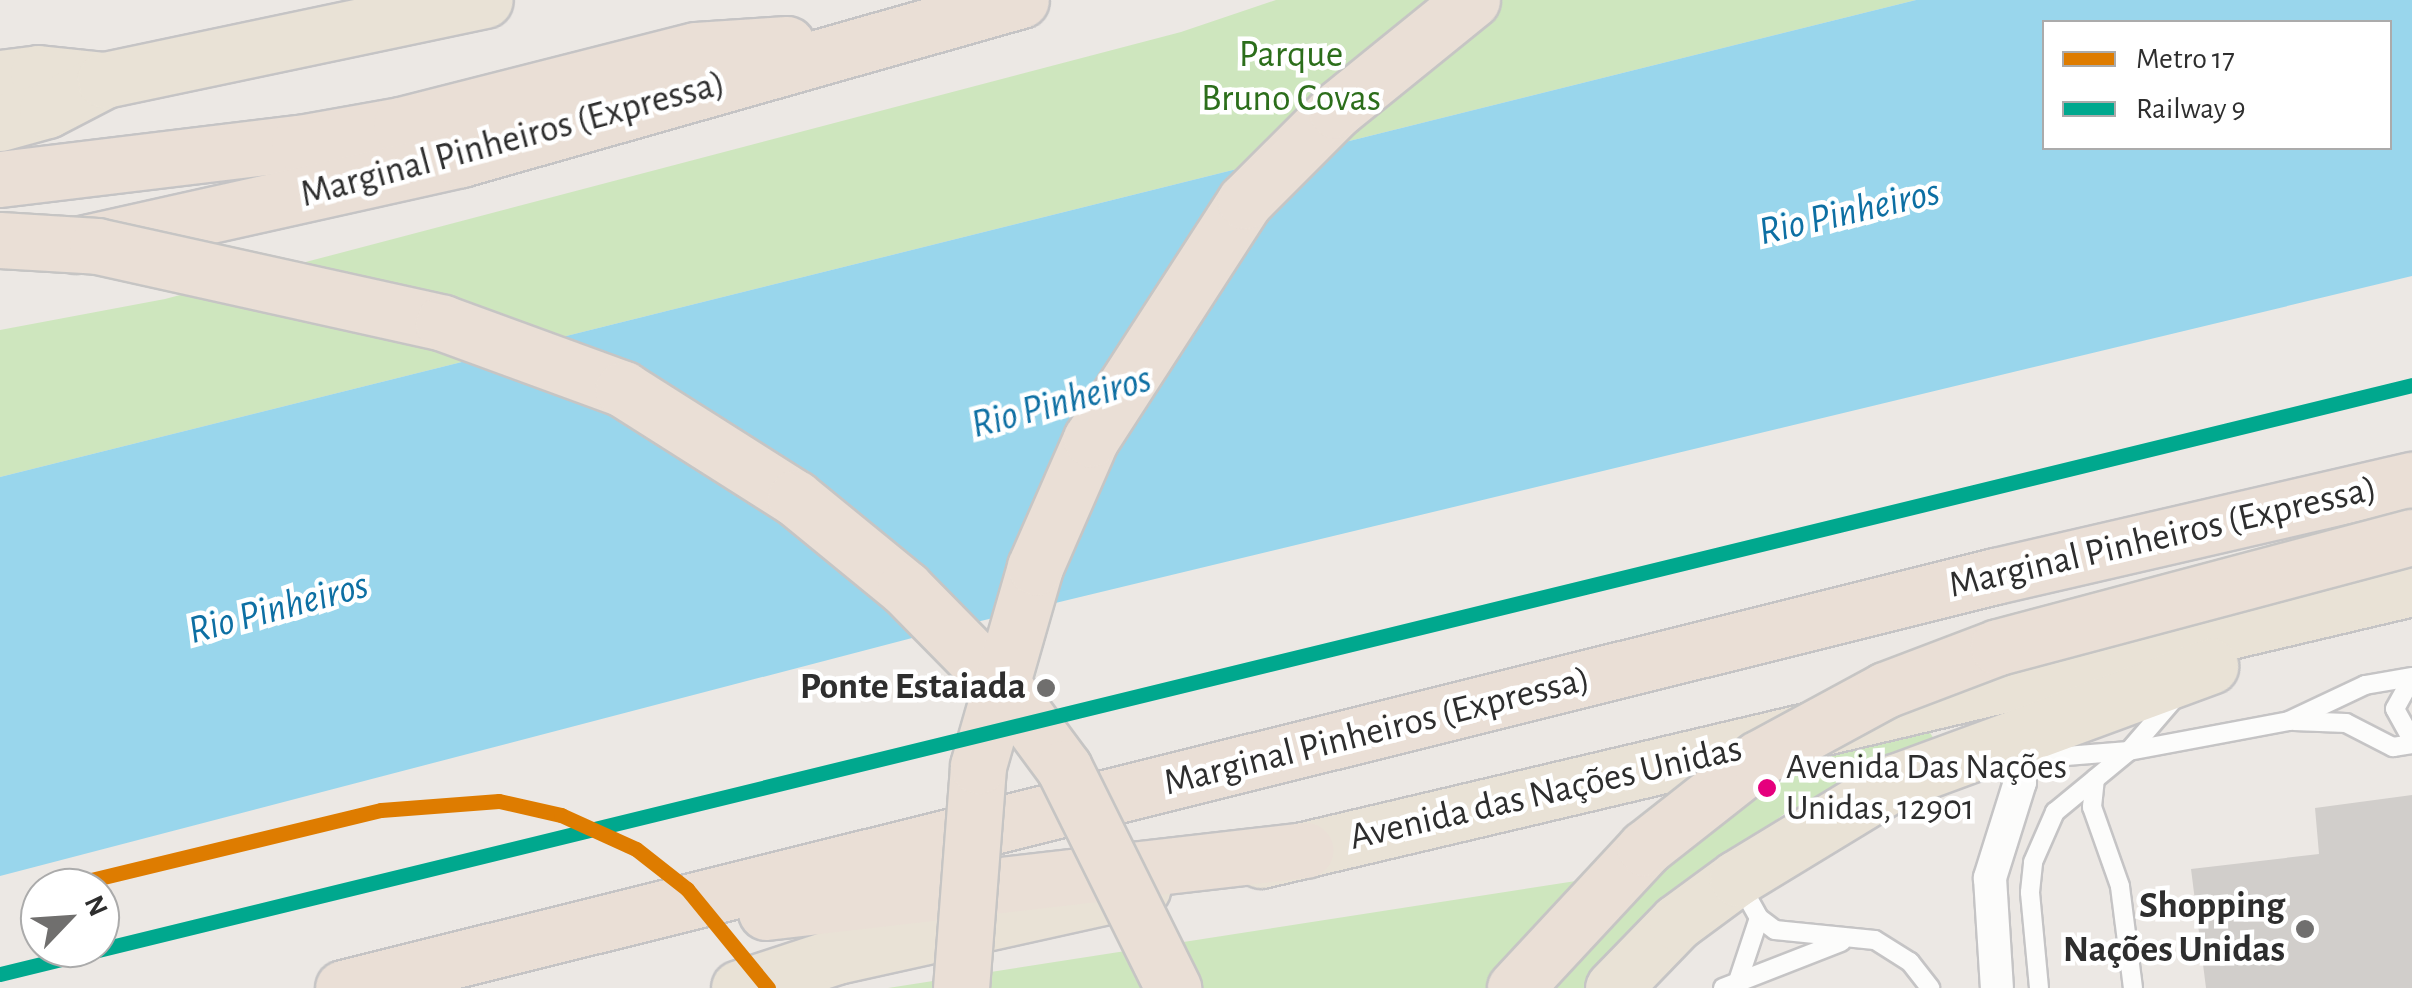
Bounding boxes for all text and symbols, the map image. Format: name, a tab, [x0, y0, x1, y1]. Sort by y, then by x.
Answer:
legend	[2042, 20, 2392, 150]
park label: Parque Bruno Covas	[1201, 33, 1381, 122]
text: Metro 17	[2136, 44, 2235, 74]
street label: Marginal Pinheiros (Expressa)	[296, 61, 730, 219]
text: Railway 9	[2136, 94, 2246, 124]
water label: Rio Pinheiros	[1754, 168, 1944, 256]
water label: Rio Pinheiros	[966, 355, 1156, 449]
street label: Marginal Pinheiros (Expressa)	[1945, 467, 2381, 609]
water label: Rio Pinheiros	[183, 561, 373, 655]
street label: Marginal Pinheiros (Expressa)	[1159, 657, 1595, 807]
place label: Ponte Estaiada	[800, 665, 1026, 711]
marker: Ponte Estaiada	[1035, 677, 1057, 699]
street label: Avenida das Nações Unidas	[1345, 727, 1747, 861]
place label: Avenida Das Nações Unidas, 12901	[1786, 745, 2067, 830]
marker: Avenida Das Nações Unidas, 12901	[1757, 778, 1777, 798]
north arrow	[20, 868, 120, 968]
place label: Shopping Nações Unidas	[2063, 884, 2285, 974]
text: N	[79, 891, 112, 921]
marker: Shopping Nações Unidas	[2294, 918, 2316, 940]

